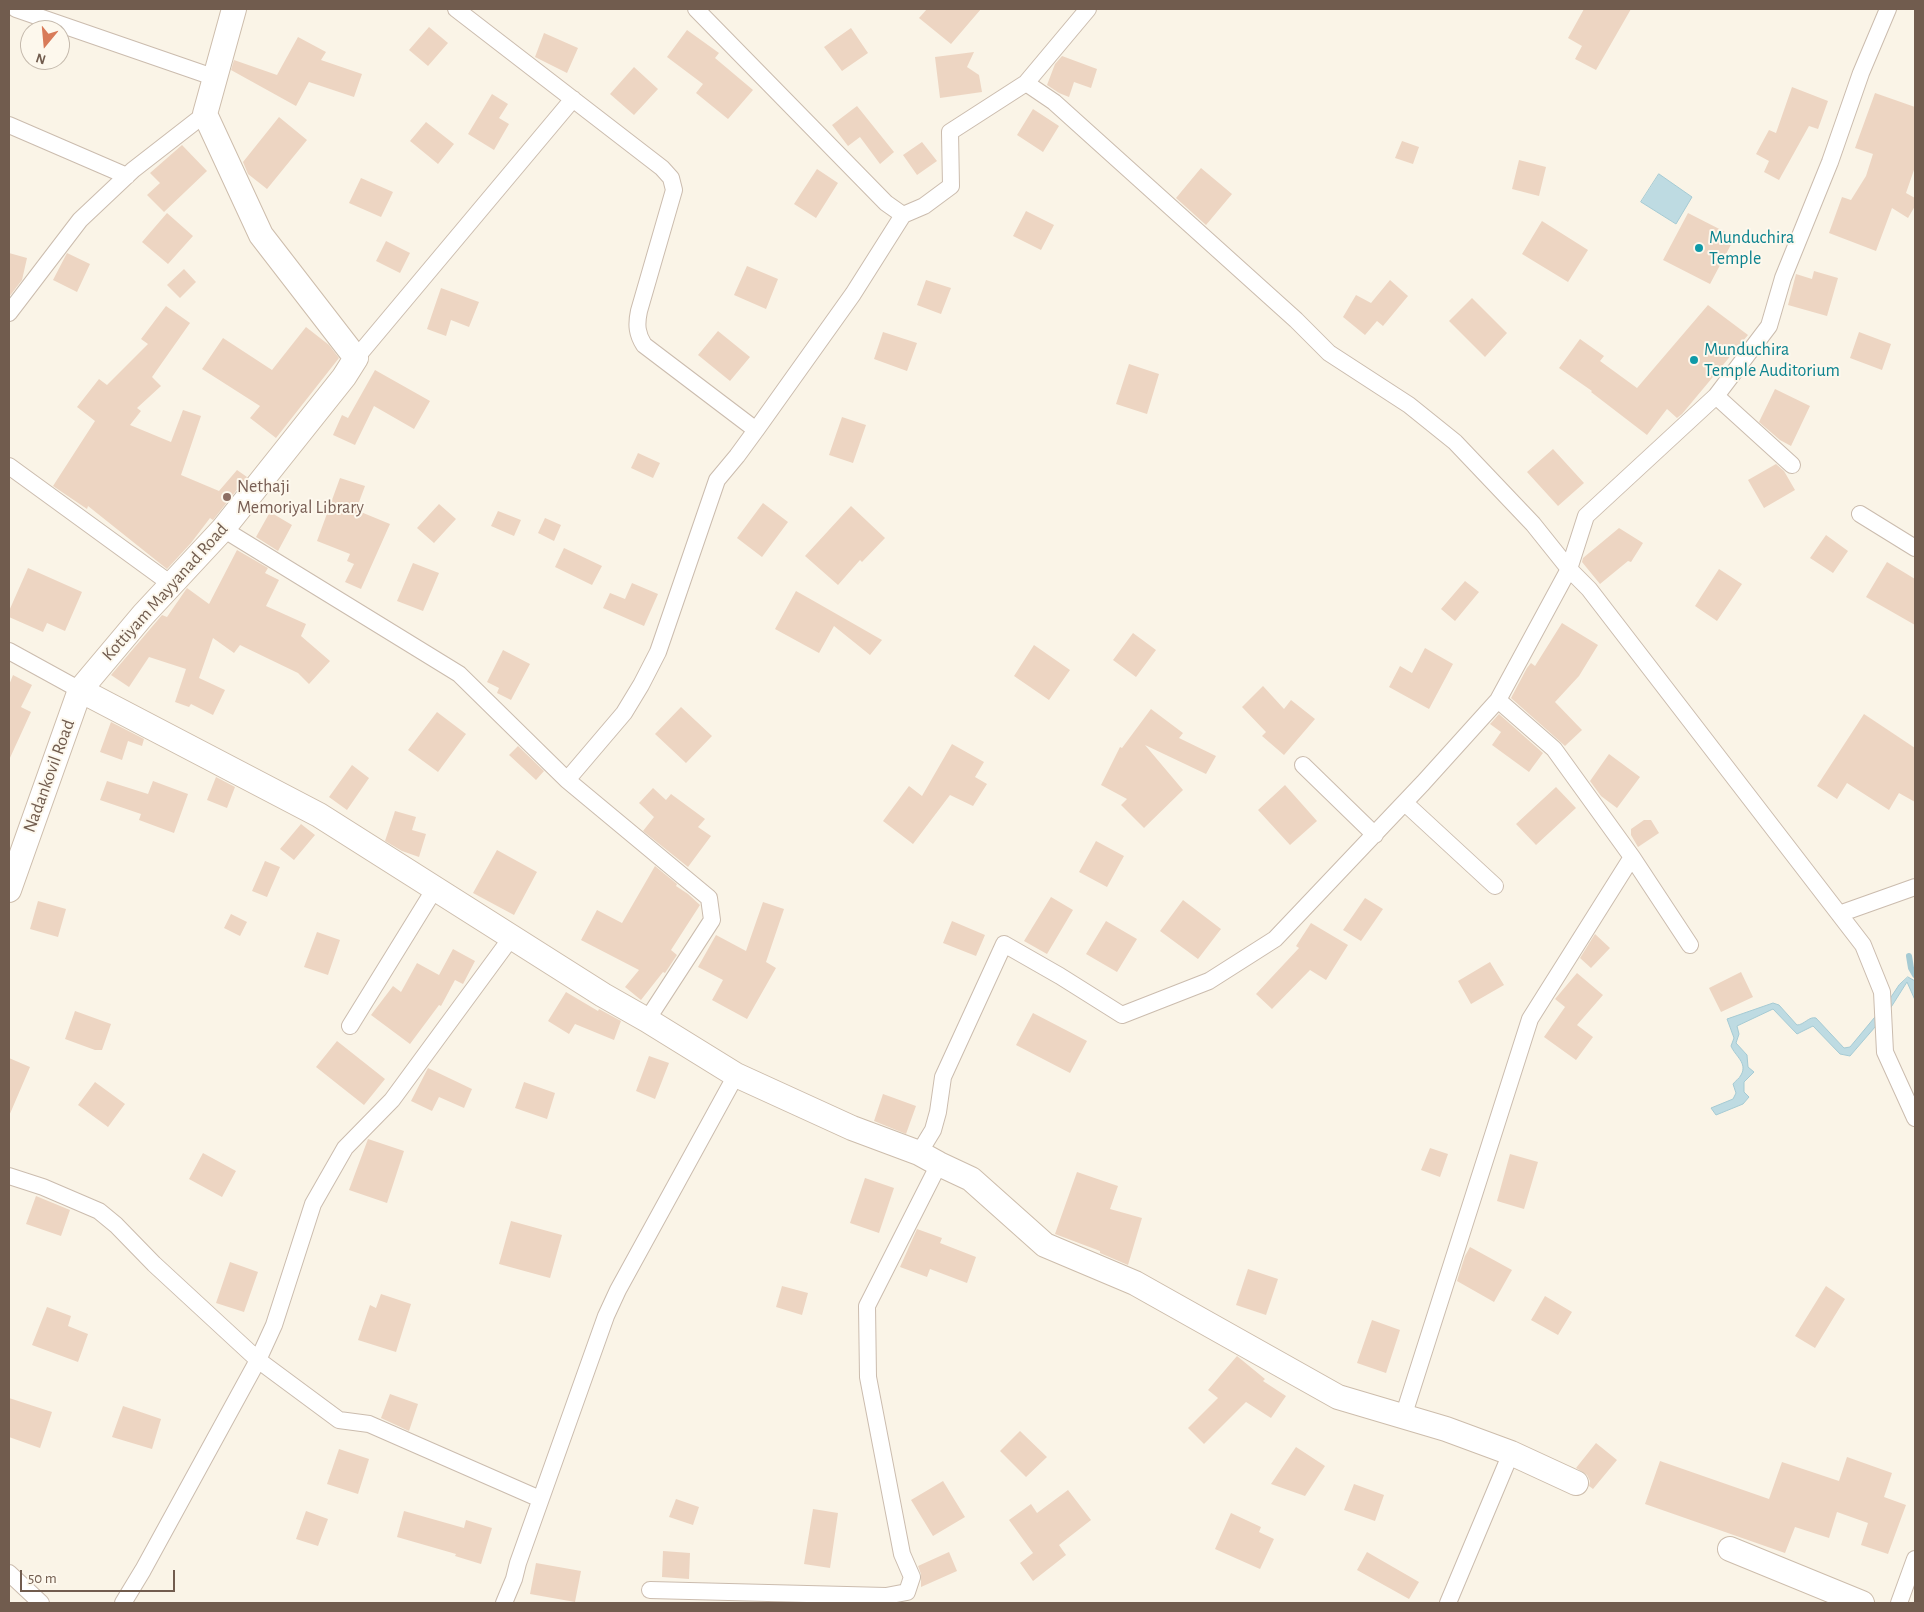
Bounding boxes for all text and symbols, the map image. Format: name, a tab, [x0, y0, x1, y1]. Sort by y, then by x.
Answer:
north arrow	[20, 20, 70, 70]
text: N	[34, 50, 48, 67]
place label: Munduchira Temple	[1709, 227, 1794, 270]
marker: Munduchira Temple	[1693, 242, 1705, 254]
place label: Munduchira Temple Auditorium	[1704, 339, 1840, 382]
marker: Munduchira Temple Auditorium	[1688, 354, 1700, 366]
place label: Nethaji Memoriyal Library	[237, 476, 364, 518]
marker: Nethaji Memoriyal Library	[221, 491, 233, 503]
street label: Kottiyam Mayyanad Road	[97, 519, 233, 665]
street label: Nadankovil Road	[19, 717, 79, 835]
scale bar	[22, 1560, 178, 1592]
text: 50 m	[28, 1571, 57, 1586]

